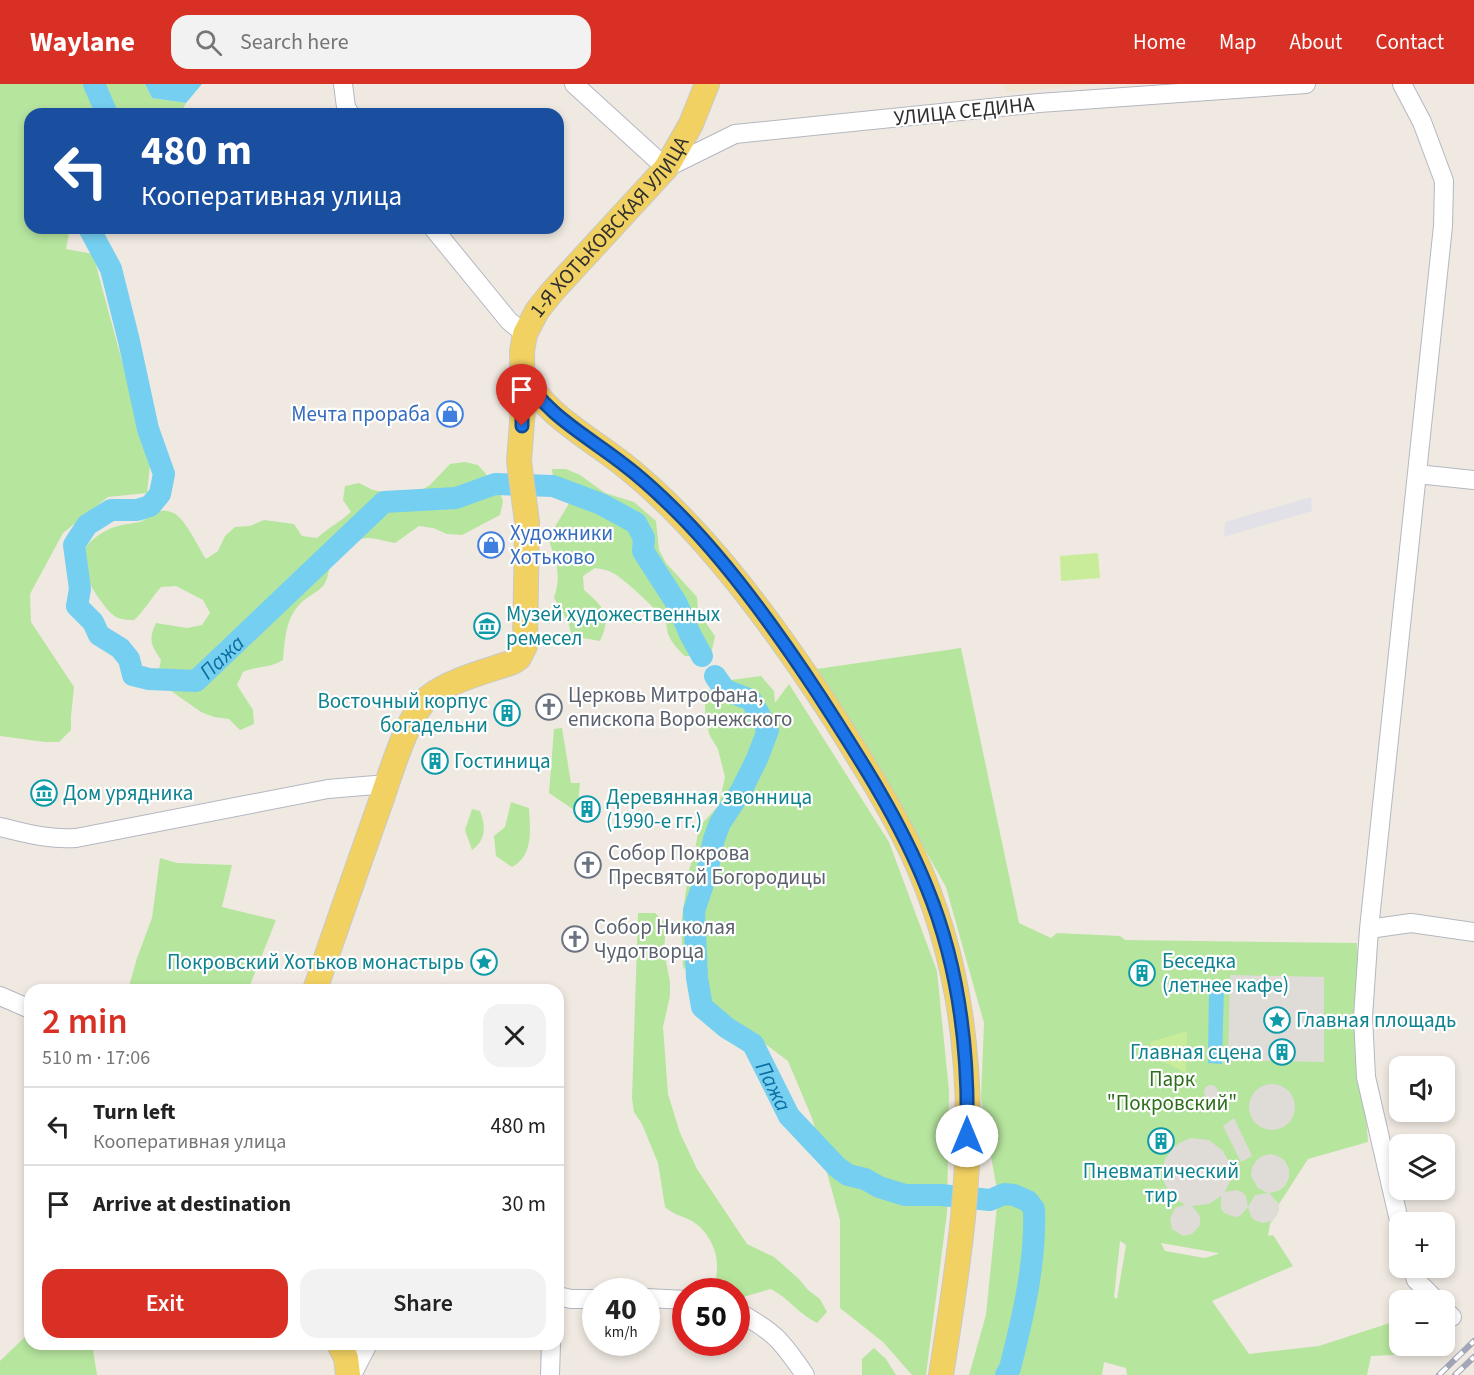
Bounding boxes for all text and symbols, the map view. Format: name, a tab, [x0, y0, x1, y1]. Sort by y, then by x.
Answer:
search box	[171, 15, 591, 69]
text: Waylane	[30, 22, 135, 62]
icon: search	[192, 26, 225, 59]
text: Search here	[240, 26, 349, 58]
text: Home	[1133, 27, 1186, 57]
text: Map	[1219, 27, 1257, 57]
text: About	[1290, 27, 1342, 57]
text: Contact	[1375, 27, 1444, 57]
street label: УЛИЦА СЕДИНА	[892, 89, 1036, 133]
text: 480 m	[141, 121, 252, 181]
street label: 1-Я ХОТЬКОВСКАЯ УЛИЦА	[522, 130, 696, 324]
icon: left	[42, 132, 120, 210]
text: Кооперативная улица	[141, 177, 402, 216]
pin	[496, 364, 547, 426]
icon: arrive	[505, 373, 538, 406]
place label: Мечта прораба	[291, 399, 430, 429]
shop icon: Мечта прораба	[435, 399, 465, 429]
place label: Художники Хотьково	[510, 518, 613, 572]
shop icon: Художники Хотьково	[476, 530, 506, 560]
place label: Музей художественных ремесел	[506, 599, 721, 653]
museum icon: Музей художественных ремесел	[472, 611, 502, 641]
water label: Пажа	[192, 628, 252, 687]
place label: Церковь Митрофана, епископа Воронежского	[568, 680, 792, 734]
place label: Восточный корпус богадельни	[317, 686, 488, 740]
church icon: Церковь Митрофана, епископа Воронежского	[534, 692, 564, 722]
building icon: Восточный корпус богадельни	[492, 698, 522, 728]
building icon: Гостиница	[420, 746, 450, 776]
place label: Гостиница	[454, 746, 551, 776]
museum icon: Дом урядника	[29, 778, 59, 808]
place label: Дом урядника	[63, 778, 193, 808]
place label: Деревянная звонница (1990-е гг.)	[606, 782, 812, 836]
building icon: Деревянная звонница (1990-е гг.)	[572, 794, 602, 824]
place label: Собор Покрова Пресвятой Богородицы	[608, 838, 826, 892]
church icon: Собор Покрова Пресвятой Богородицы	[573, 850, 603, 880]
place label: Собор Николая Чудотворца	[594, 912, 736, 966]
church icon: Собор Николая Чудотворца	[560, 924, 590, 954]
place label: Беседка (летнее кафе)	[1162, 946, 1289, 1000]
place label: Покровский Хотьков монастырь	[167, 947, 464, 977]
place icon: Покровский Хотьков монастырь	[469, 947, 499, 977]
building icon: Беседка (летнее кафе)	[1127, 958, 1157, 988]
text: 2 min	[42, 996, 128, 1047]
button: close	[483, 1004, 546, 1067]
place icon: Главная площадь	[1262, 1005, 1292, 1035]
place label: Главная площадь	[1296, 1005, 1456, 1035]
place label: Главная сцена	[1130, 1037, 1262, 1067]
building icon: Главная сцена	[1267, 1037, 1297, 1067]
text: 510 m · 17:06	[42, 1044, 150, 1072]
water label: Пажа	[747, 1056, 799, 1117]
map controls	[1389, 1056, 1455, 1356]
button: sound	[1389, 1056, 1455, 1122]
park label: Парк "Покровский"	[1107, 1064, 1237, 1118]
text: Turn left	[93, 1096, 175, 1128]
position arrow	[935, 1104, 999, 1168]
icon: left	[42, 1110, 75, 1143]
text: 480 m	[491, 1110, 546, 1142]
building icon: Пневматический тир	[1146, 1126, 1176, 1156]
text: Кооперативная улица	[93, 1128, 286, 1156]
button: layers	[1389, 1134, 1455, 1200]
place label: Пневматический тир	[1083, 1156, 1239, 1210]
icon: arrive	[42, 1188, 75, 1221]
text: Arrive at destination	[93, 1188, 291, 1220]
text: 30 m	[501, 1188, 546, 1220]
button: +	[1389, 1212, 1455, 1278]
button: Exit	[42, 1269, 288, 1338]
button: Share	[300, 1269, 546, 1338]
speed limit sign: 50	[672, 1278, 750, 1356]
text: 40	[605, 1288, 637, 1331]
button: −	[1389, 1290, 1455, 1356]
text: km/h	[604, 1322, 638, 1343]

